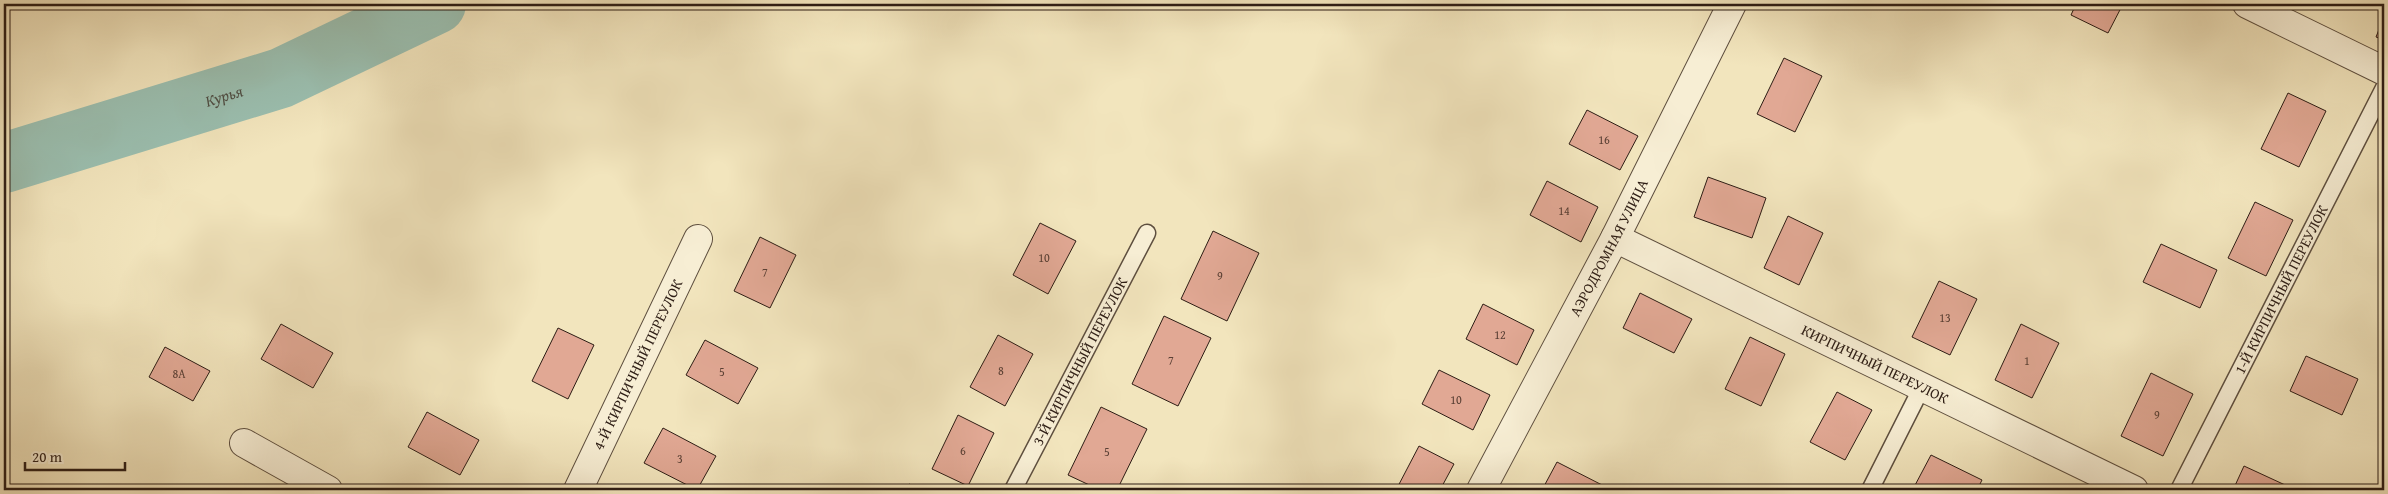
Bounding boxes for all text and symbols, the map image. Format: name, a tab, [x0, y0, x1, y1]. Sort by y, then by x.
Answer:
water label: Курья	[202, 78, 246, 113]
house number: 16	[1598, 131, 1610, 148]
street label: АЭРОДРОМНАЯ УЛИЦА	[1564, 175, 1653, 320]
street label: 1-Й КИРПИЧНЫЙ ПЕРЕУЛОК	[2229, 201, 2333, 377]
house number: 14	[1558, 202, 1570, 219]
house number: 10	[1038, 249, 1050, 266]
house number: 7	[762, 264, 768, 281]
house number: 9	[1217, 267, 1223, 284]
street label: 3-Й КИРПИЧНЫЙ ПЕРЕУЛОК	[1027, 273, 1133, 449]
street label: 4-Й КИРПИЧНЫЙ ПЕРЕУЛОК	[588, 275, 688, 453]
house number: 13	[1939, 309, 1951, 326]
street label: КИРПИЧНЫЙ ПЕРЕУЛОК	[1798, 319, 1953, 409]
house number: 12	[1494, 326, 1506, 343]
house number: 7	[1168, 352, 1174, 369]
house number: 1	[2024, 352, 2030, 369]
house number: 8	[998, 362, 1004, 379]
house number: 5	[719, 363, 725, 380]
house number: 8А	[172, 365, 186, 382]
house number: 10	[1450, 391, 1462, 408]
house number: 9	[2154, 406, 2160, 423]
scale bar	[25, 439, 125, 471]
house number: 6	[960, 442, 966, 459]
house number: 5	[1104, 443, 1110, 460]
text: 20 m	[32, 446, 63, 467]
house number: 3	[677, 450, 683, 467]

